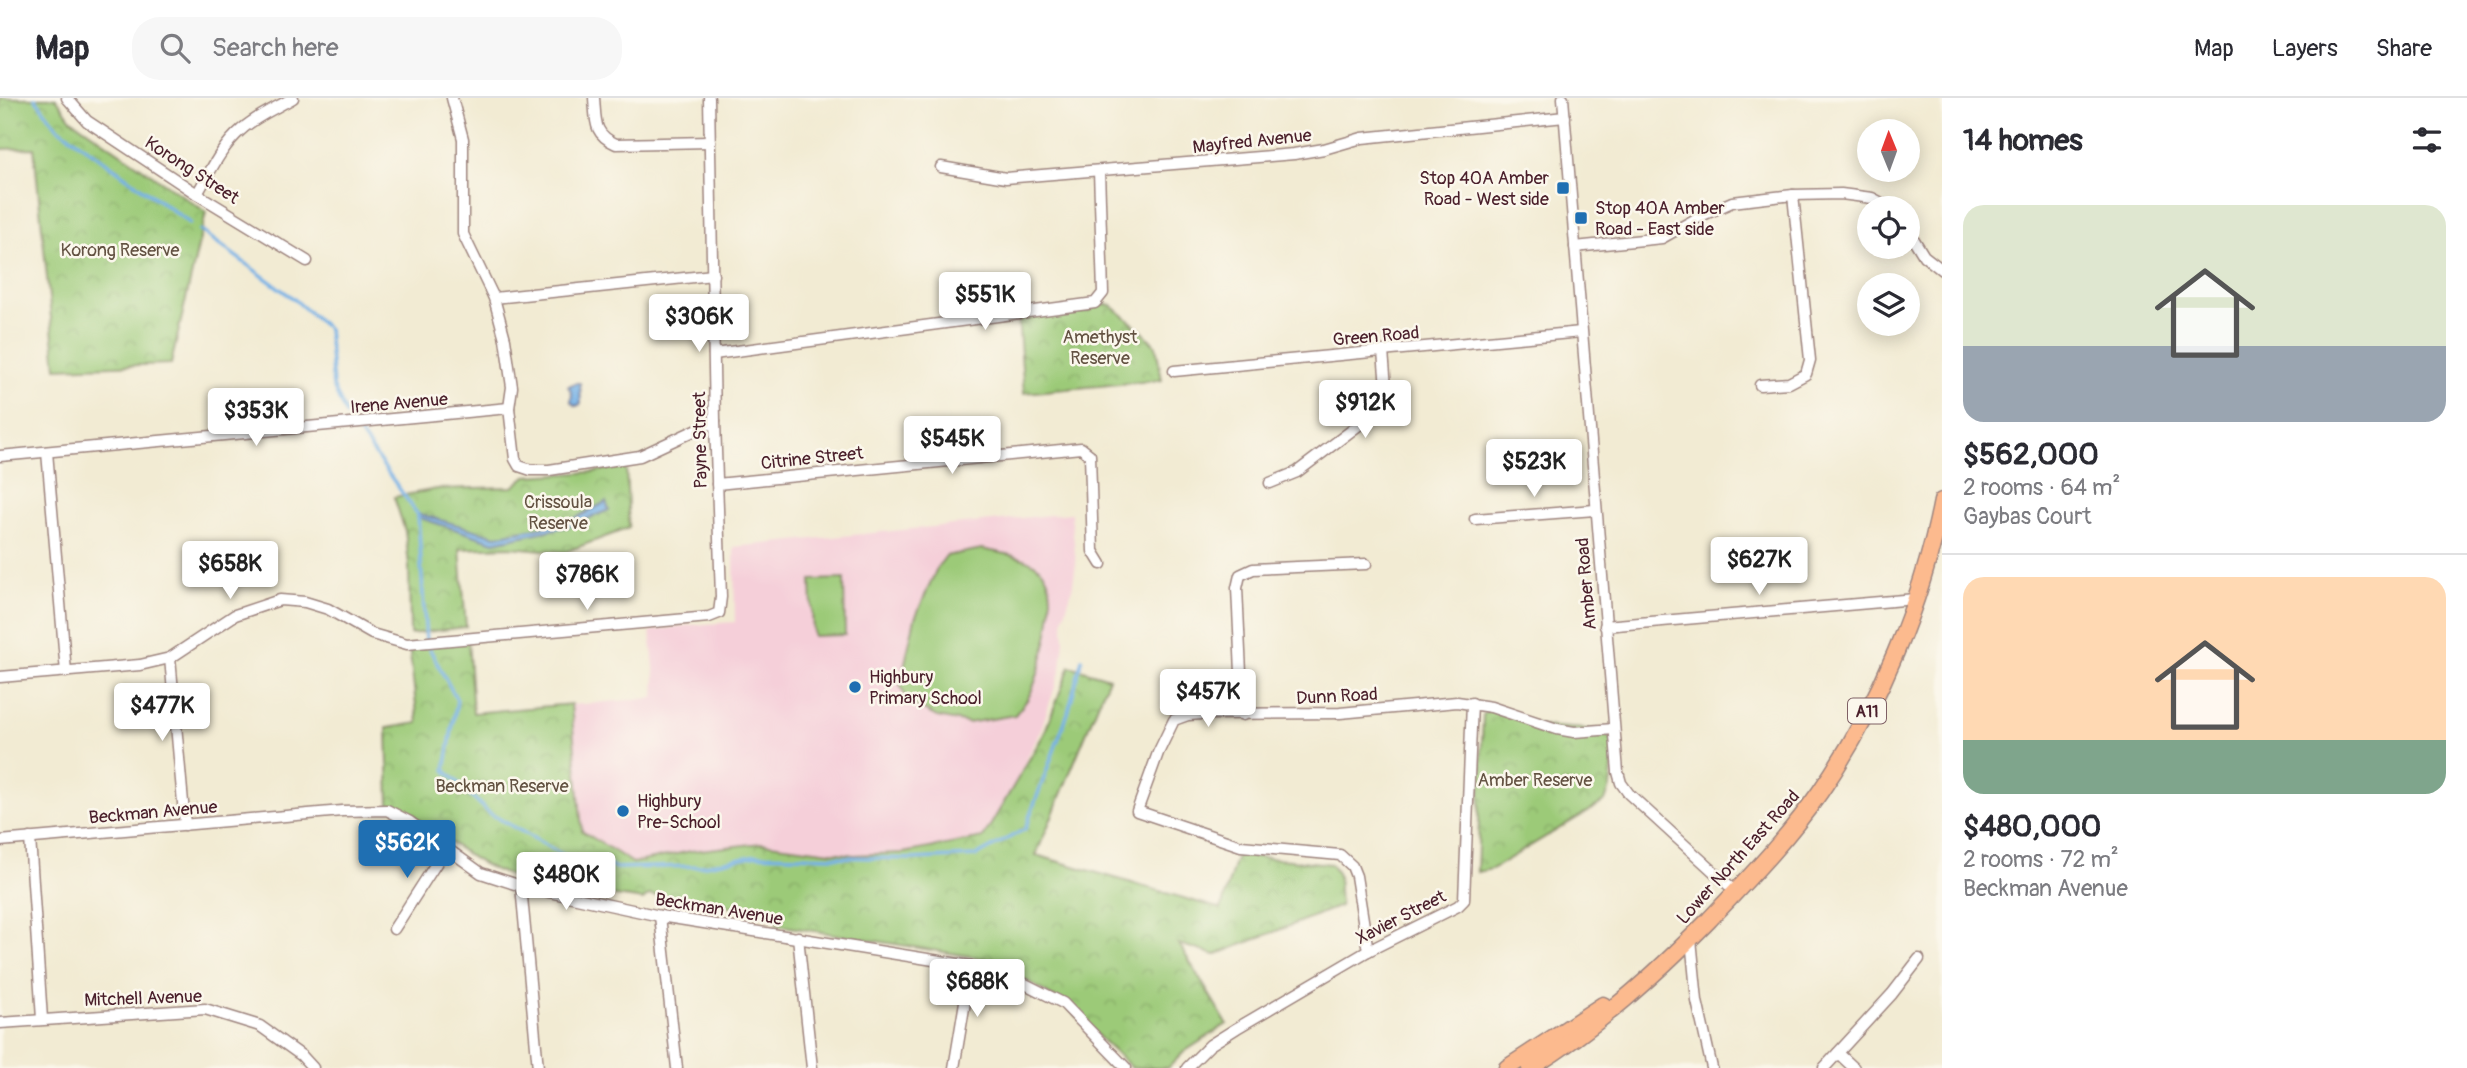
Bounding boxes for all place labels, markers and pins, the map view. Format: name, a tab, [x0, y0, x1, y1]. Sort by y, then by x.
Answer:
place label: Stop 40A Amber Road - West side	[1419, 167, 1550, 211]
marker: Stop 40A Amber Road - West side	[1555, 180, 1571, 196]
place label: Stop 40A Amber Road - East side	[1595, 197, 1725, 241]
marker: Stop 40A Amber Road - East side	[1573, 210, 1589, 226]
pin: $551K	[936, 272, 1034, 332]
pin: $306K	[650, 294, 748, 354]
pin: $912K	[1316, 380, 1414, 440]
pin: $353K	[207, 388, 305, 448]
pin: $545K	[903, 416, 1001, 476]
pin: $523K	[1485, 440, 1583, 499]
pin: $627K	[1710, 538, 1808, 597]
pin: $658K	[181, 542, 279, 601]
pin: $786K	[538, 552, 636, 612]
place label: Highbury Primary School	[869, 666, 982, 710]
pin: $457K	[1159, 670, 1257, 729]
marker: Highbury Primary School	[847, 679, 863, 695]
pin: $477K	[113, 684, 211, 743]
place label: Highbury Pre-School	[637, 790, 721, 834]
marker: Highbury Pre-School	[615, 803, 631, 819]
pin: $562K	[358, 820, 456, 880]
pin: $480K	[517, 852, 615, 912]
pin: $688K	[928, 960, 1026, 1019]

